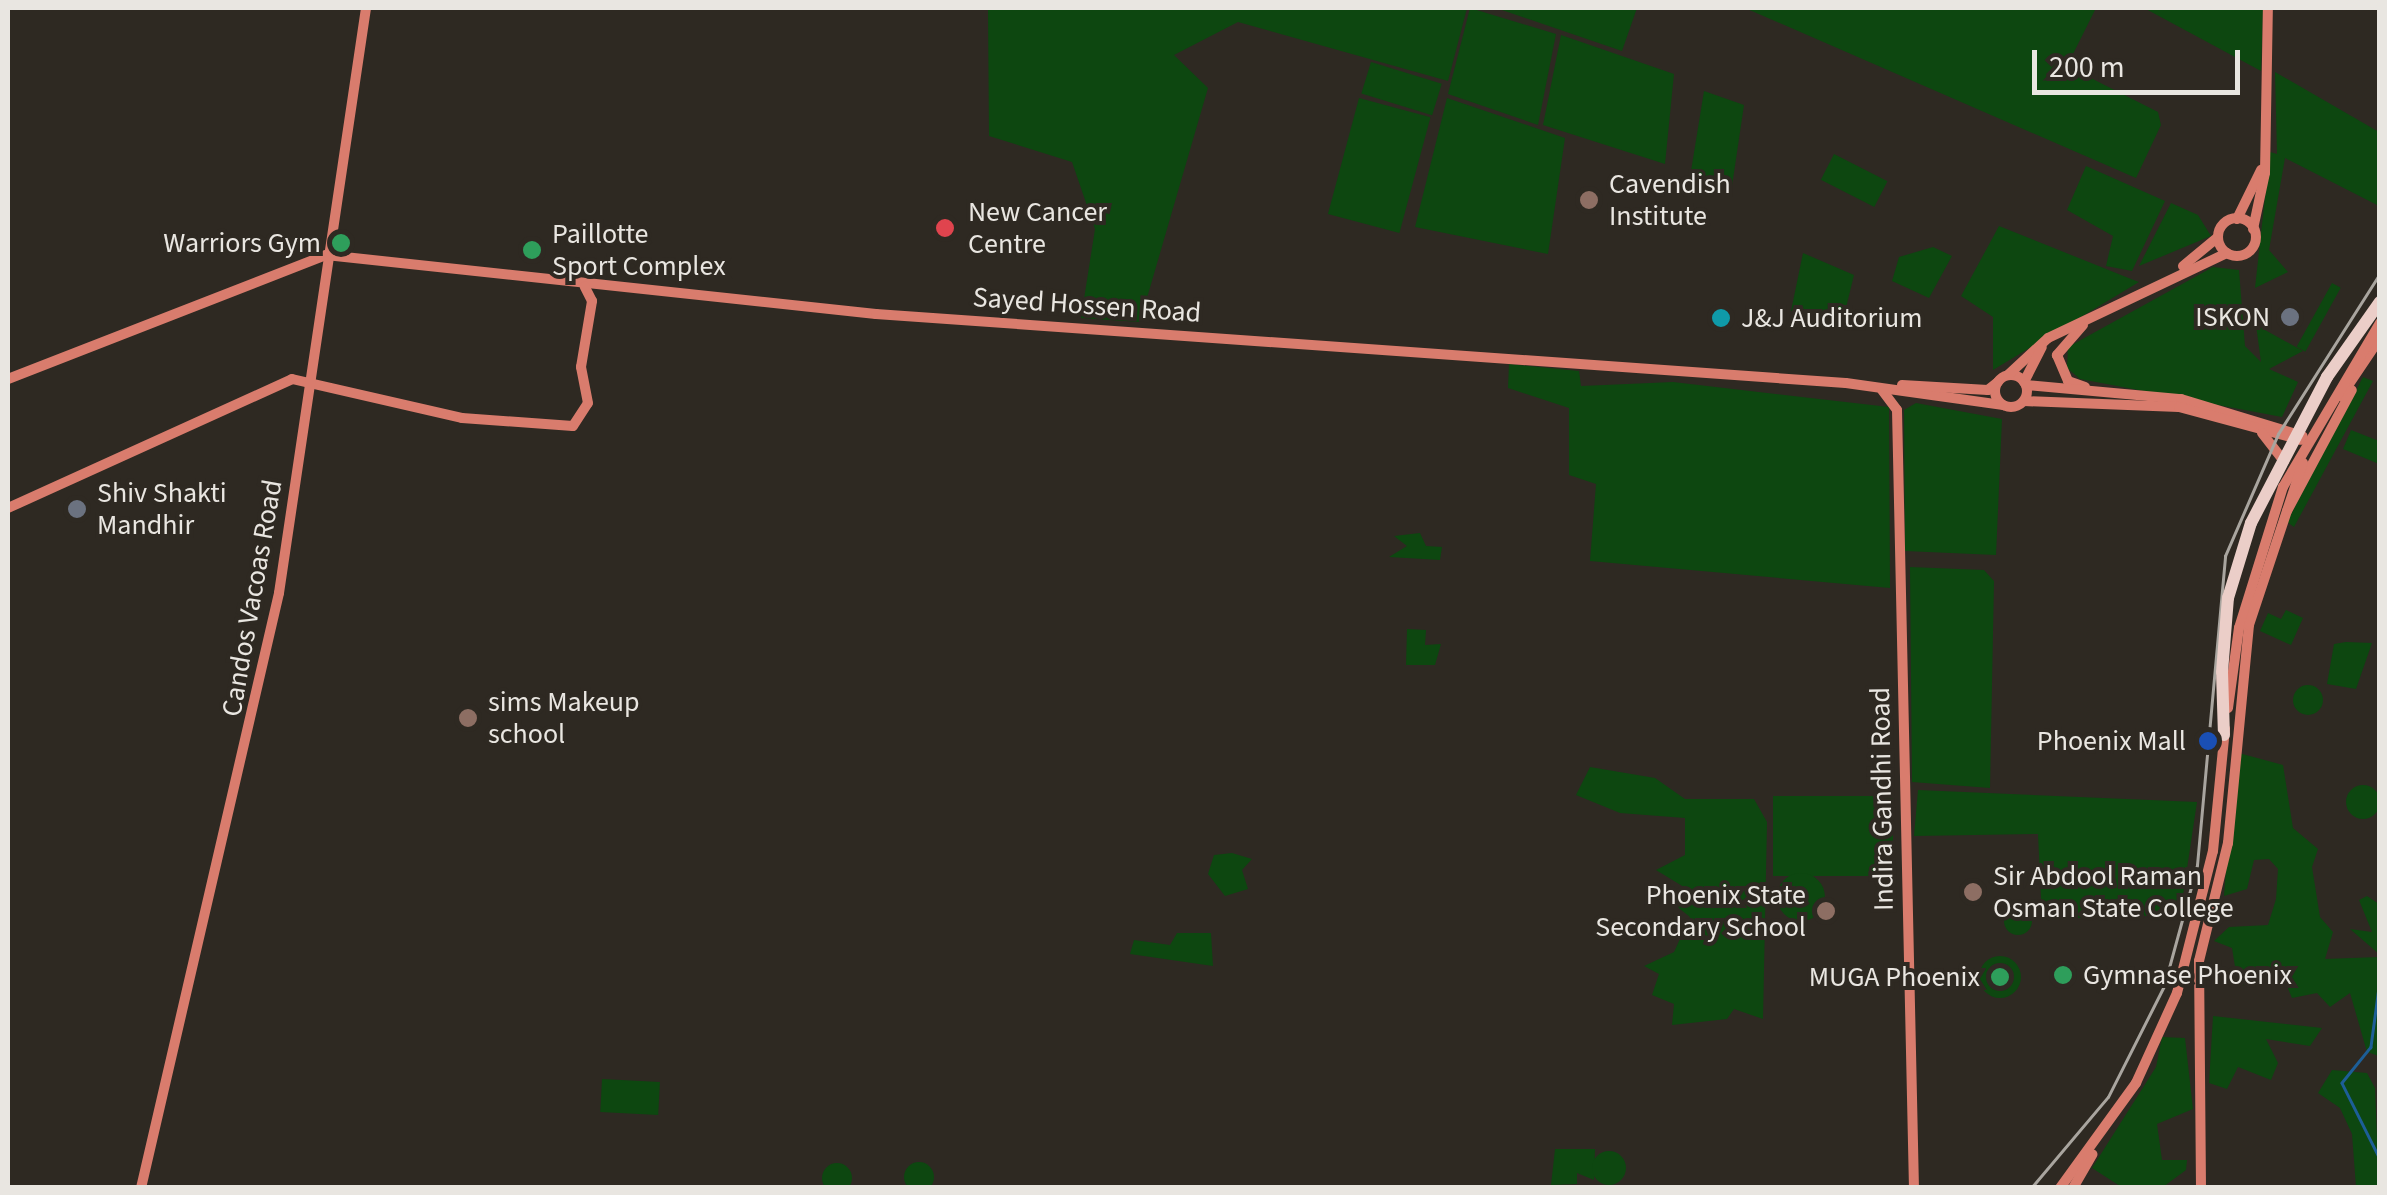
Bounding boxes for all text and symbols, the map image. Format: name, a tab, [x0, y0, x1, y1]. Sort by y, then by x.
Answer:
scale bar	[2037, 30, 2244, 92]
text: 200 m	[2049, 46, 2125, 89]
place label: Cavendish Institute	[1609, 167, 1731, 233]
marker: Cavendish Institute	[1578, 189, 1600, 211]
place label: New Cancer Centre	[968, 195, 1107, 261]
marker: New Cancer Centre	[932, 215, 958, 241]
place label: Paillotte Sport Complex	[552, 217, 726, 283]
place label: Warriors Gym	[163, 226, 321, 260]
marker: Warriors Gym	[330, 232, 352, 254]
marker: Paillotte Sport Complex	[521, 239, 543, 261]
street label: Sayed Hossen Road	[972, 280, 1202, 330]
place label: ISKON	[2195, 300, 2270, 334]
place label: J&J Auditorium	[1741, 301, 1922, 335]
marker: ISKON	[2279, 306, 2301, 328]
marker: J&J Auditorium	[1710, 307, 1732, 329]
place label: Shiv Shakti Mandhir	[97, 476, 227, 542]
street label: Candos Vacoas Road	[215, 477, 289, 719]
marker: Shiv Shakti Mandhir	[66, 498, 88, 520]
place label: sims Makeup school	[488, 685, 640, 751]
street label: Indira Gandhi Road	[1863, 687, 1901, 911]
marker: sims Makeup school	[457, 707, 479, 729]
place label: Phoenix Mall	[2037, 724, 2186, 758]
marker: Phoenix Mall	[2195, 728, 2221, 754]
place label: Sir Abdool Raman Osman State College	[1993, 859, 2234, 925]
place label: Phoenix State Secondary School	[1595, 878, 1806, 944]
marker: Sir Abdool Raman Osman State College	[1962, 881, 1984, 903]
marker: Phoenix State Secondary School	[1815, 900, 1837, 922]
place label: Gymnase Phoenix	[2083, 958, 2292, 992]
place label: MUGA Phoenix	[1809, 960, 1980, 994]
marker: Gymnase Phoenix	[2052, 964, 2074, 986]
marker: MUGA Phoenix	[1989, 966, 2011, 988]

